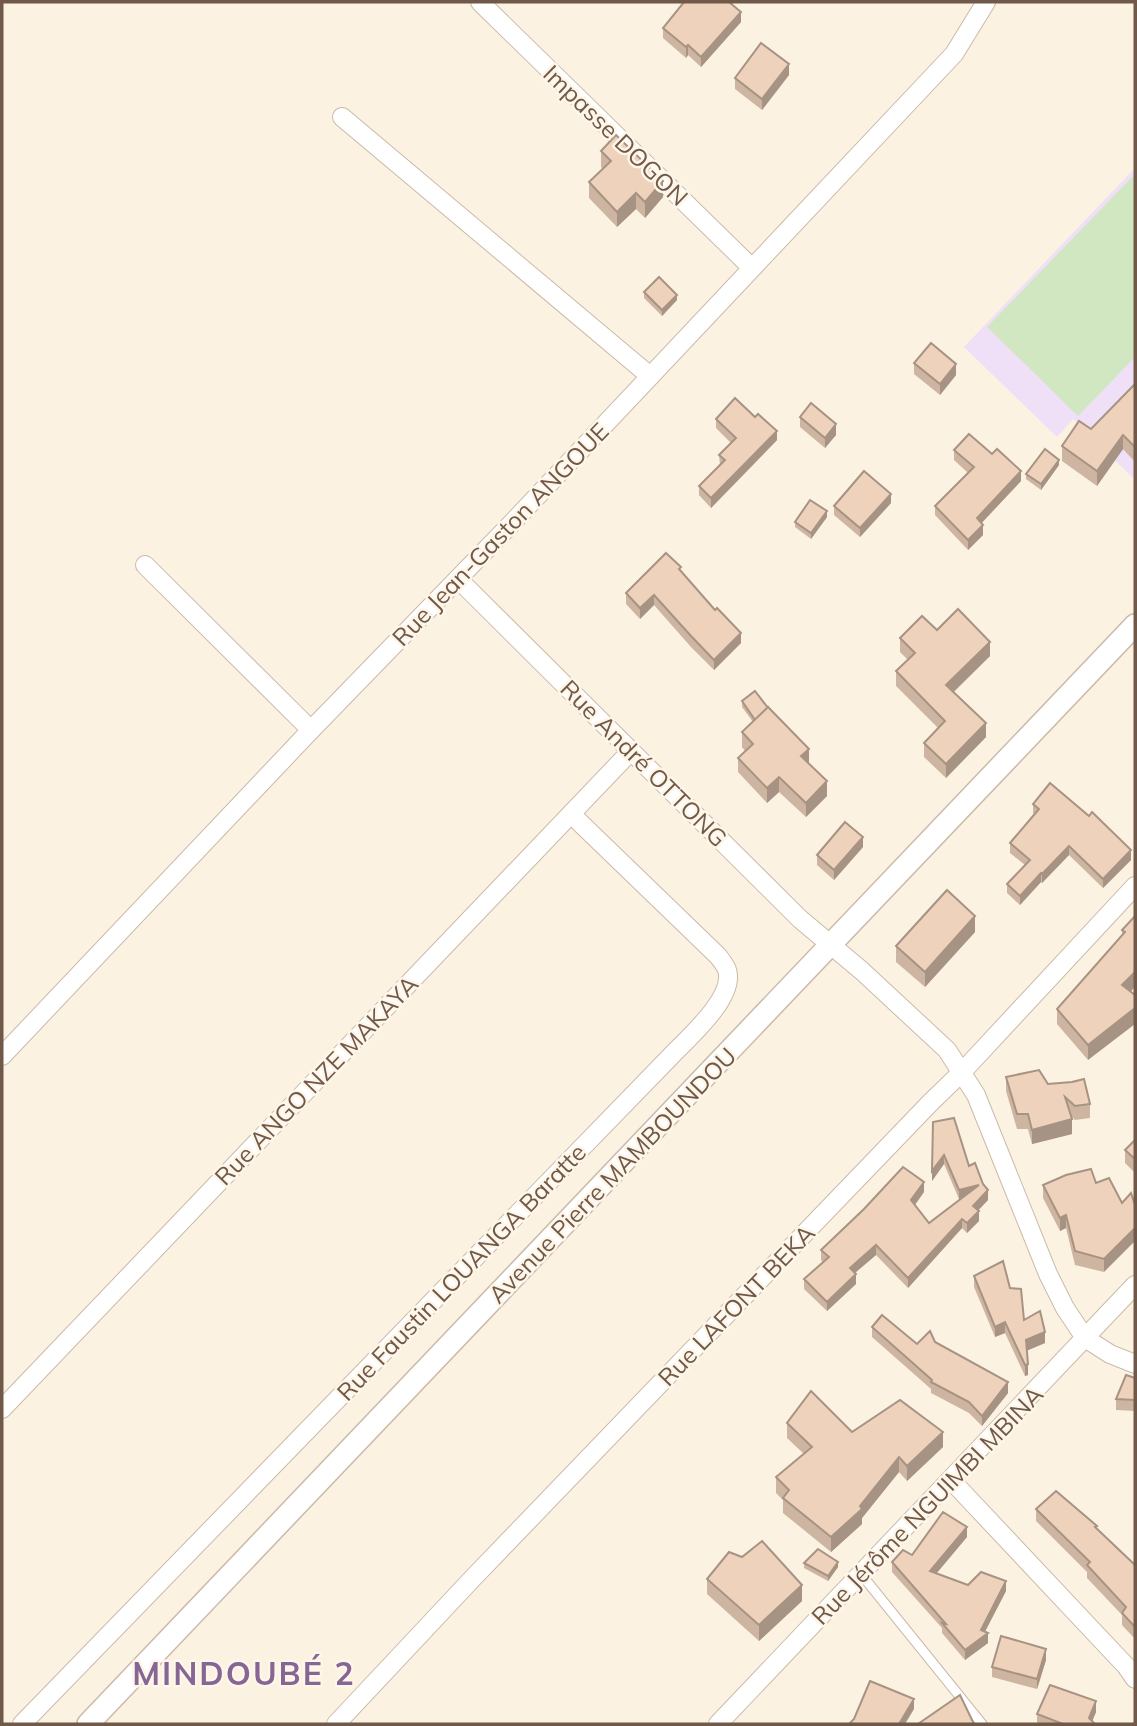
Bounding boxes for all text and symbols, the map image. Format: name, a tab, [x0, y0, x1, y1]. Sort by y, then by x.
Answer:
street label: Impasse DOGON	[537, 58, 695, 212]
street label: Rue Jean-Gaston ANGOUE	[385, 416, 615, 652]
street label: Rue André OTTONG	[554, 673, 734, 853]
street label: Rue ANGO NZE MAKAYA	[208, 969, 424, 1191]
street label: Avenue Pierre MAMBOUNDOU	[482, 1041, 742, 1309]
street label: Rue Faustin LOUANGA Baratte	[330, 1137, 592, 1407]
street label: Rue LAFONT BEKA	[651, 1218, 821, 1392]
street label: Rue Jérôme NGUIMBI MBINA	[805, 1379, 1049, 1631]
district label: MINDOUBÉ 2	[132, 1653, 356, 1693]

